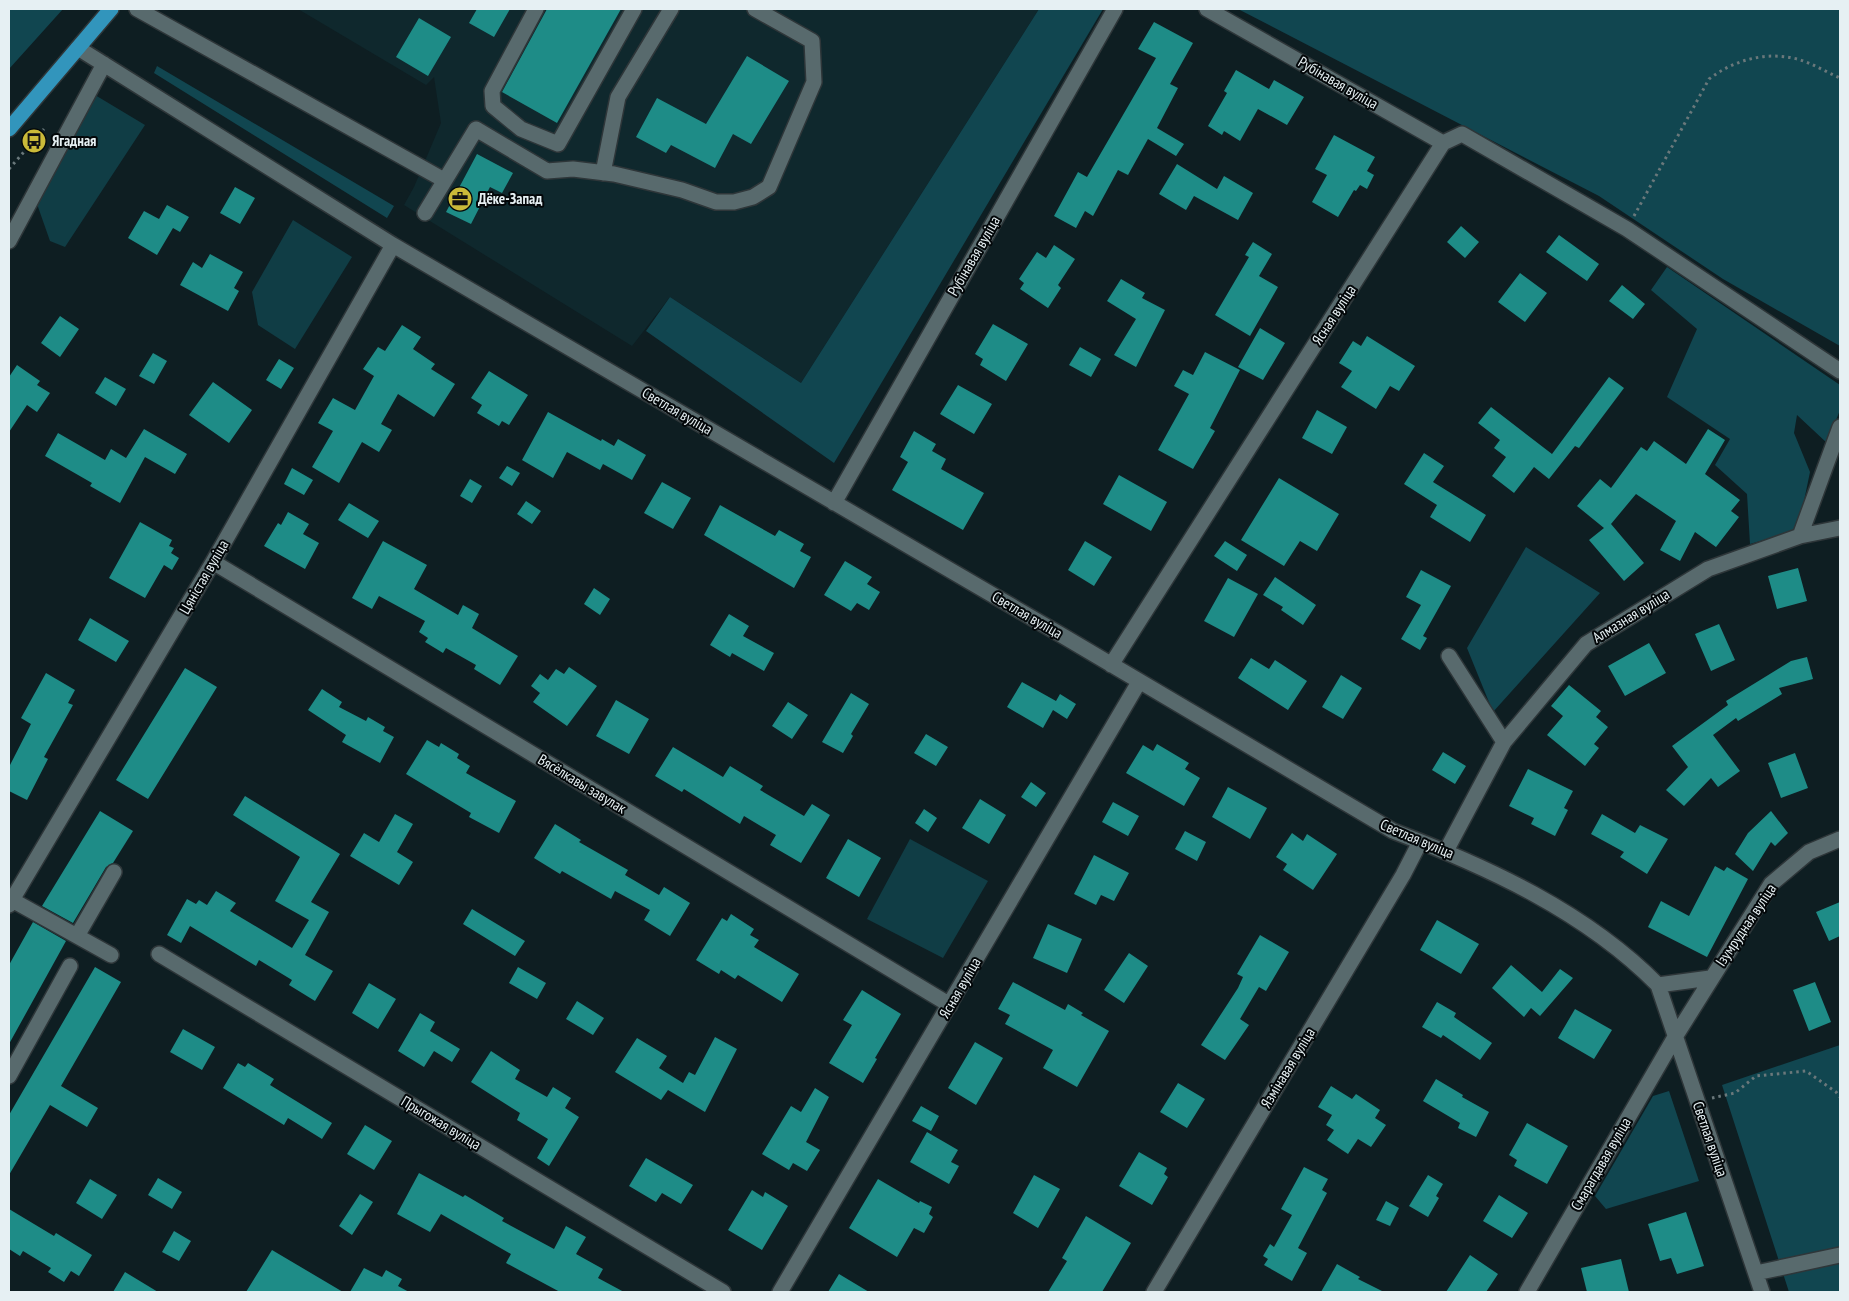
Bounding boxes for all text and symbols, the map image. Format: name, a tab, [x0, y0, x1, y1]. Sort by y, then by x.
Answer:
street label: Рубінавая вуліца	[1295, 52, 1382, 113]
bus stop icon: Ягадная	[21, 128, 47, 154]
place label: Ягадная	[52, 131, 96, 150]
office icon: Дёке-Запад	[447, 186, 473, 212]
place label: Дёке-Запад	[478, 189, 542, 208]
street label: Рубінавая вуліца	[943, 212, 1004, 299]
street label: Ясная вуліца	[1307, 281, 1360, 348]
street label: Светлая вуліца	[639, 383, 716, 438]
street label: Цяністая вуліца	[175, 536, 232, 617]
street label: Алмазная вуліца	[1589, 584, 1673, 647]
street label: Светлая вуліца	[989, 587, 1066, 642]
street label: Вясёлкавы завулак	[535, 750, 630, 818]
street label: Светлая вуліца	[1377, 815, 1457, 863]
street label: Ізумрудная вуліца	[1711, 880, 1780, 970]
street label: Ясная вуліца	[935, 954, 985, 1022]
street label: Язмінавая вуліца	[1256, 1024, 1319, 1111]
street label: Прыгожая вуліца	[398, 1091, 485, 1154]
street label: Светлая вуліца	[1689, 1099, 1732, 1179]
street label: Смарагдавая вуліца	[1566, 1114, 1635, 1214]

